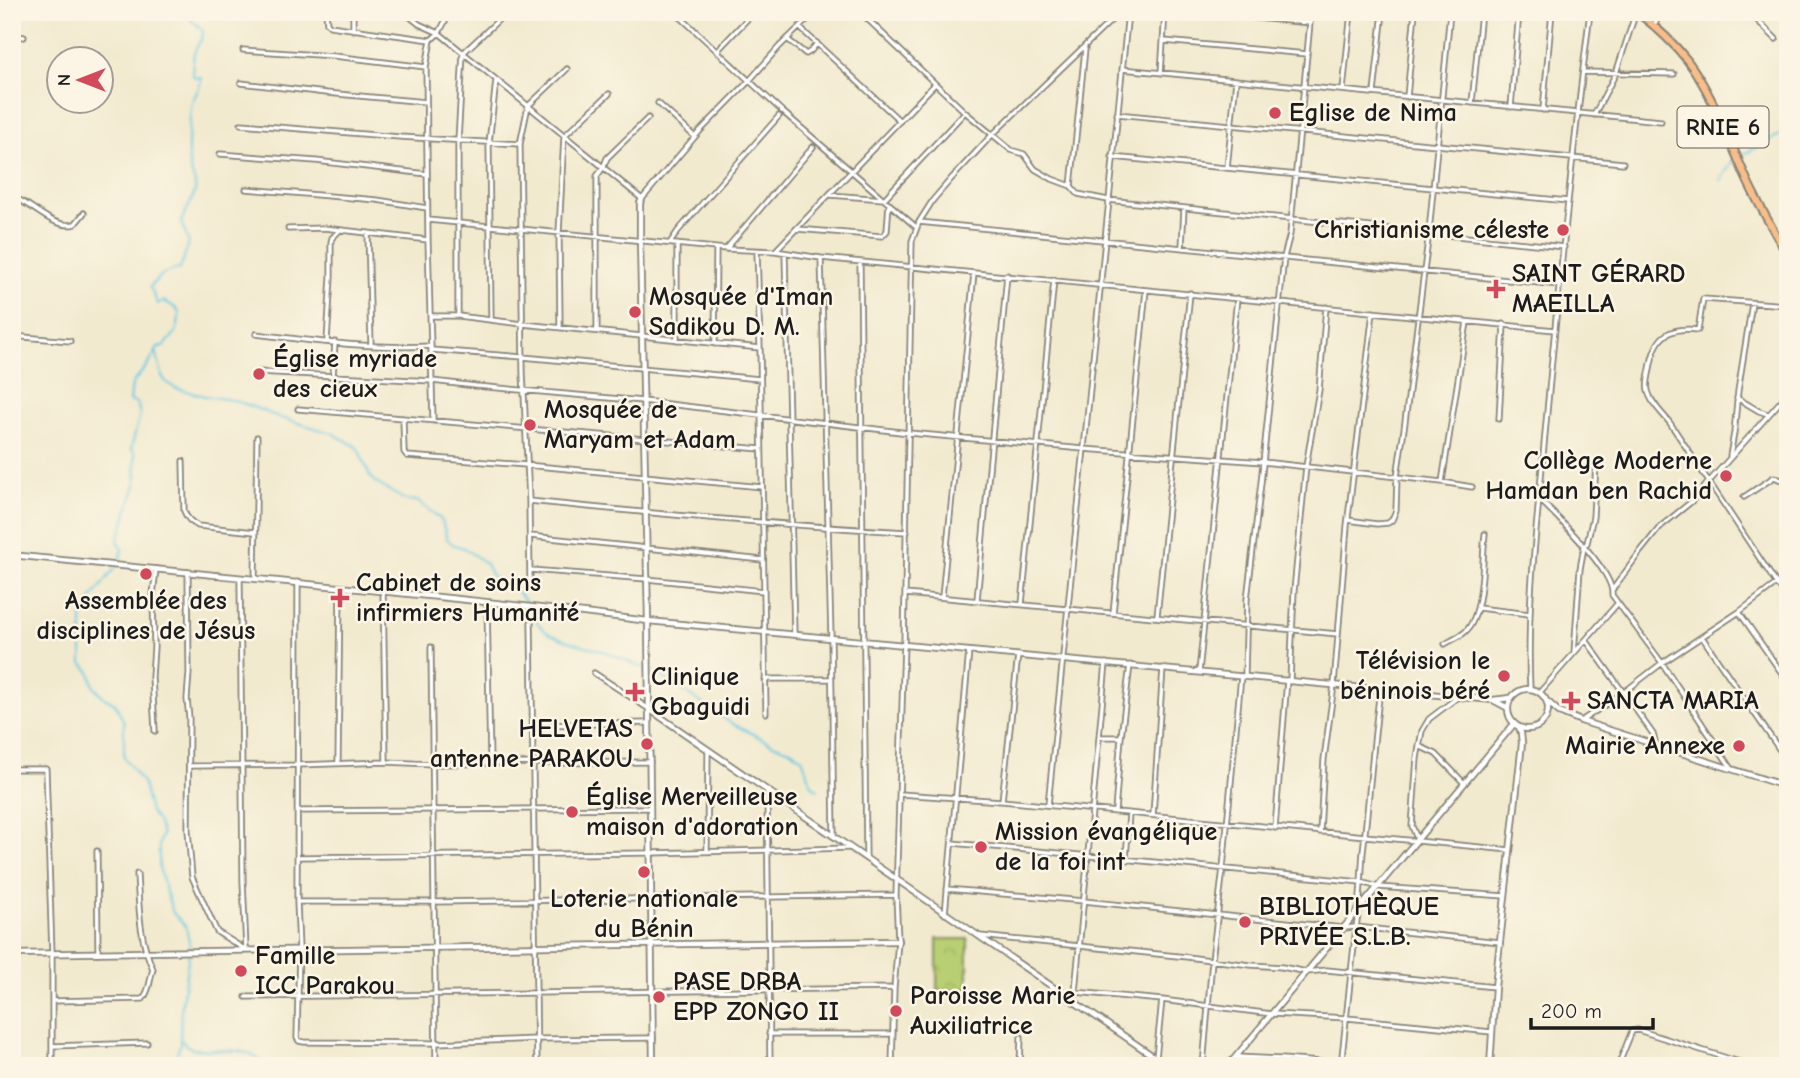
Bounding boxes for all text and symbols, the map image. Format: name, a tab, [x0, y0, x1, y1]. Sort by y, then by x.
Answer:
north arrow	[46, 46, 116, 116]
text: N	[53, 74, 75, 86]
place label: Eglise de Nima	[1289, 98, 1457, 128]
marker: Eglise de Nima	[1267, 105, 1283, 121]
road number: RNIE 6	[1678, 106, 1768, 148]
place label: Christianisme céleste	[1314, 215, 1549, 245]
marker: Christianisme céleste	[1555, 222, 1571, 238]
place label: SAINT GÉRARD MAEILLA	[1512, 258, 1686, 319]
marker: SAINT GÉRARD MAEILLA	[1486, 279, 1506, 299]
place label: Mosquée d'Iman Sadikou D. M.	[649, 282, 833, 342]
marker: Mosquée d'Iman Sadikou D. M.	[627, 304, 643, 320]
place label: Église myriade des cieux	[273, 343, 437, 404]
marker: Église myriade des cieux	[251, 366, 267, 382]
place label: Mosquée de Maryam et Adam	[544, 395, 736, 455]
marker: Mosquée de Maryam et Adam	[522, 417, 538, 433]
place label: Collège Moderne Hamdan ben Rachid	[1485, 446, 1712, 506]
marker: Collège Moderne Hamdan ben Rachid	[1718, 468, 1734, 484]
marker: Assemblée des disciplines de Jésus	[138, 566, 154, 582]
place label: Cabinet de soins infirmiers Humanité	[356, 568, 579, 628]
place label: Assemblée des disciplines de Jésus	[37, 586, 255, 646]
marker: Cabinet de soins infirmiers Humanité	[330, 588, 350, 608]
place label: Télévision le béninois béré	[1340, 646, 1490, 706]
place label: Clinique Gbaguidi	[651, 662, 750, 722]
marker: Télévision le béninois béré	[1496, 668, 1512, 684]
marker: Clinique Gbaguidi	[625, 682, 645, 702]
place label: SANCTA MARIA	[1587, 686, 1759, 716]
marker: SANCTA MARIA	[1561, 691, 1581, 711]
place label: HELVETAS antenne PARAKOU	[430, 714, 633, 774]
place label: Mairie Annexe	[1565, 731, 1725, 761]
marker: HELVETAS antenne PARAKOU	[639, 736, 655, 752]
marker: Mairie Annexe	[1731, 738, 1747, 754]
place label: Église Merveilleuse maison d'adoration	[586, 781, 799, 842]
marker: Église Merveilleuse maison d'adoration	[564, 804, 580, 820]
place label: Mission évangélique de la foi int	[995, 817, 1217, 877]
marker: Mission évangélique de la foi int	[973, 839, 989, 855]
marker: Loterie nationale du Bénin	[636, 864, 652, 880]
place label: Loterie nationale du Bénin	[550, 884, 738, 944]
place label: BIBLIOTHÈQUE PRIVÉE S.L.B.	[1259, 891, 1439, 952]
marker: BIBLIOTHÈQUE PRIVÉE S.L.B.	[1237, 914, 1253, 930]
place label: Famille ICC Parakou	[255, 941, 395, 1001]
marker: Famille ICC Parakou	[233, 963, 249, 979]
place label: PASE DRBA EPP ZONGO II	[673, 967, 839, 1027]
place label: Paroisse Marie Auxiliatrice	[910, 981, 1076, 1041]
scale bar	[1531, 987, 1653, 1031]
marker: PASE DRBA EPP ZONGO II	[651, 989, 667, 1005]
text: 200 m	[1541, 999, 1602, 1023]
marker: Paroisse Marie Auxiliatrice	[888, 1003, 904, 1019]

